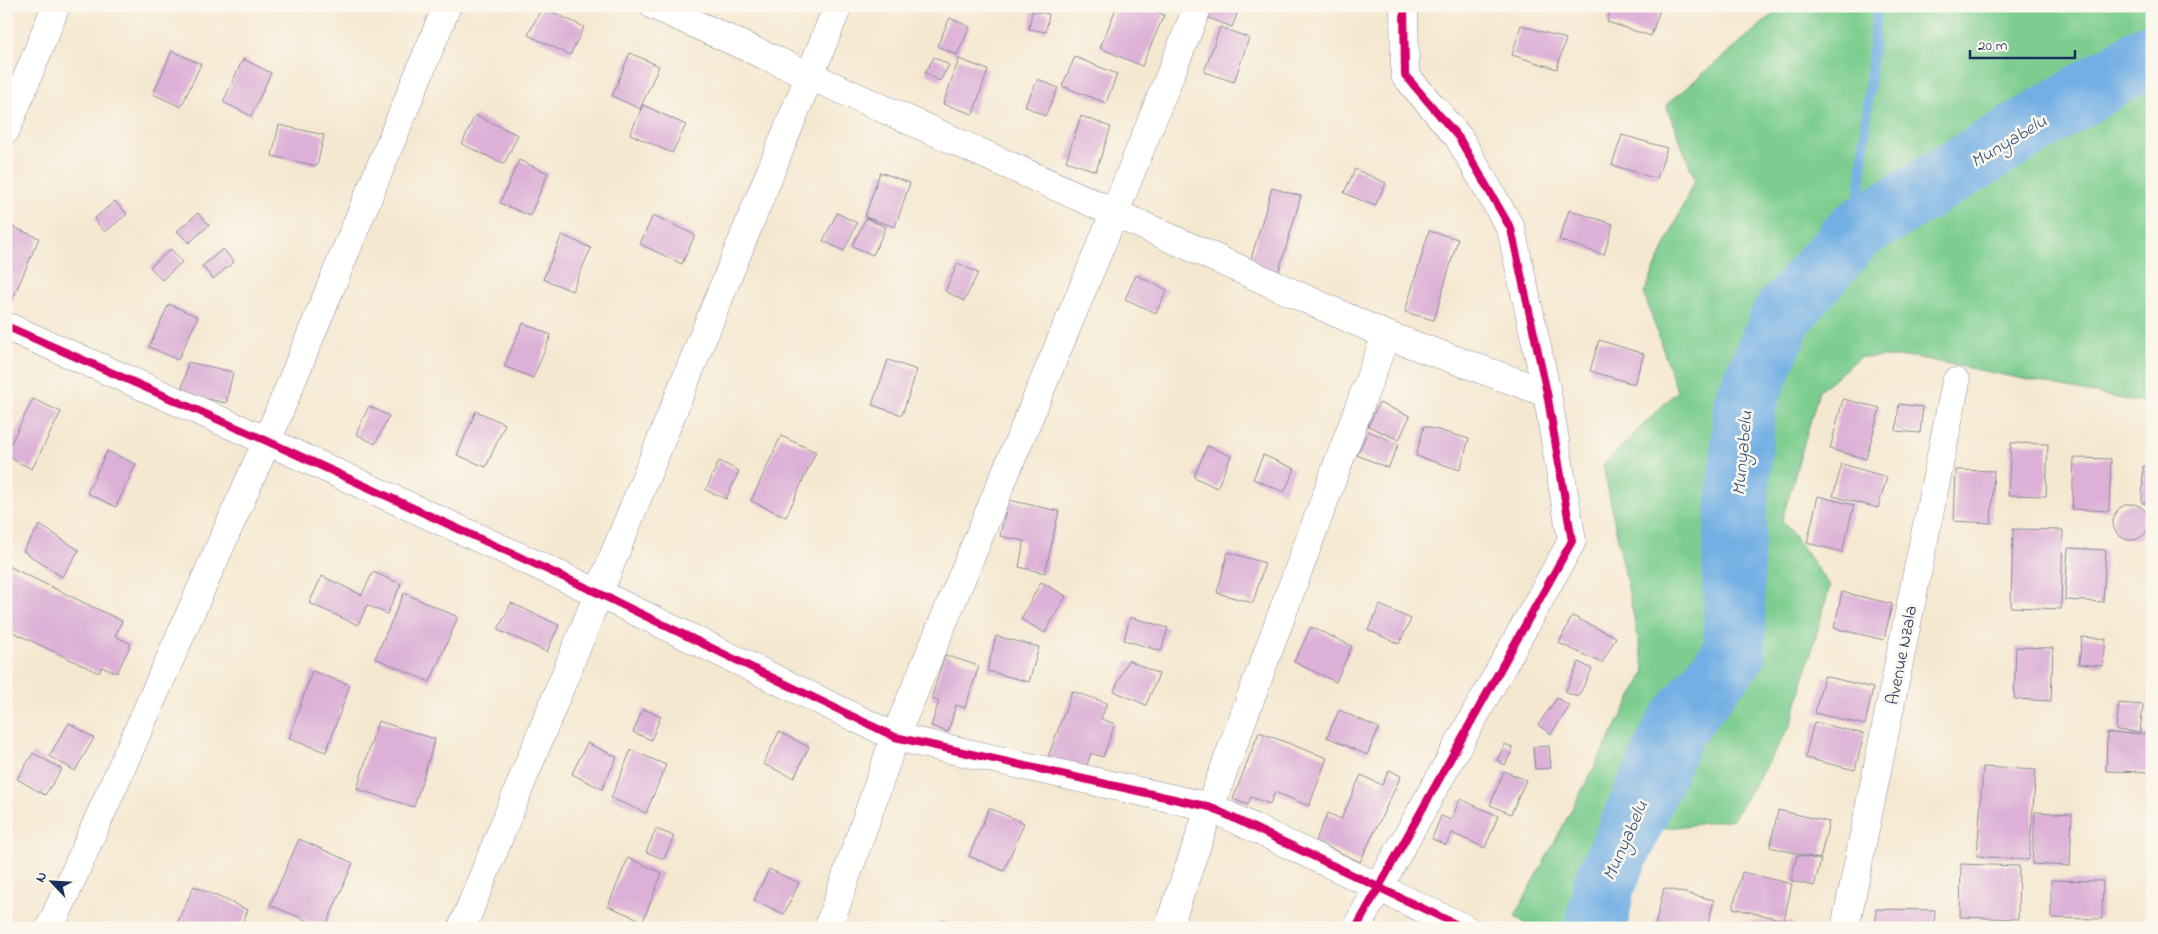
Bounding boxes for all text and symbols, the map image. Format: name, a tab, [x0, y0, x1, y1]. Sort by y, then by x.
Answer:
scale bar	[1970, 28, 2076, 60]
text: 20 m	[1978, 35, 2008, 57]
water label: Munyabelu	[1966, 109, 2053, 176]
water label: Munyabelu	[1726, 409, 1761, 497]
street label: Avenue Nzala	[1881, 604, 1925, 707]
water label: Munyabelu	[1597, 796, 1656, 885]
north arrow	[28, 856, 78, 906]
text: N	[30, 868, 53, 886]

